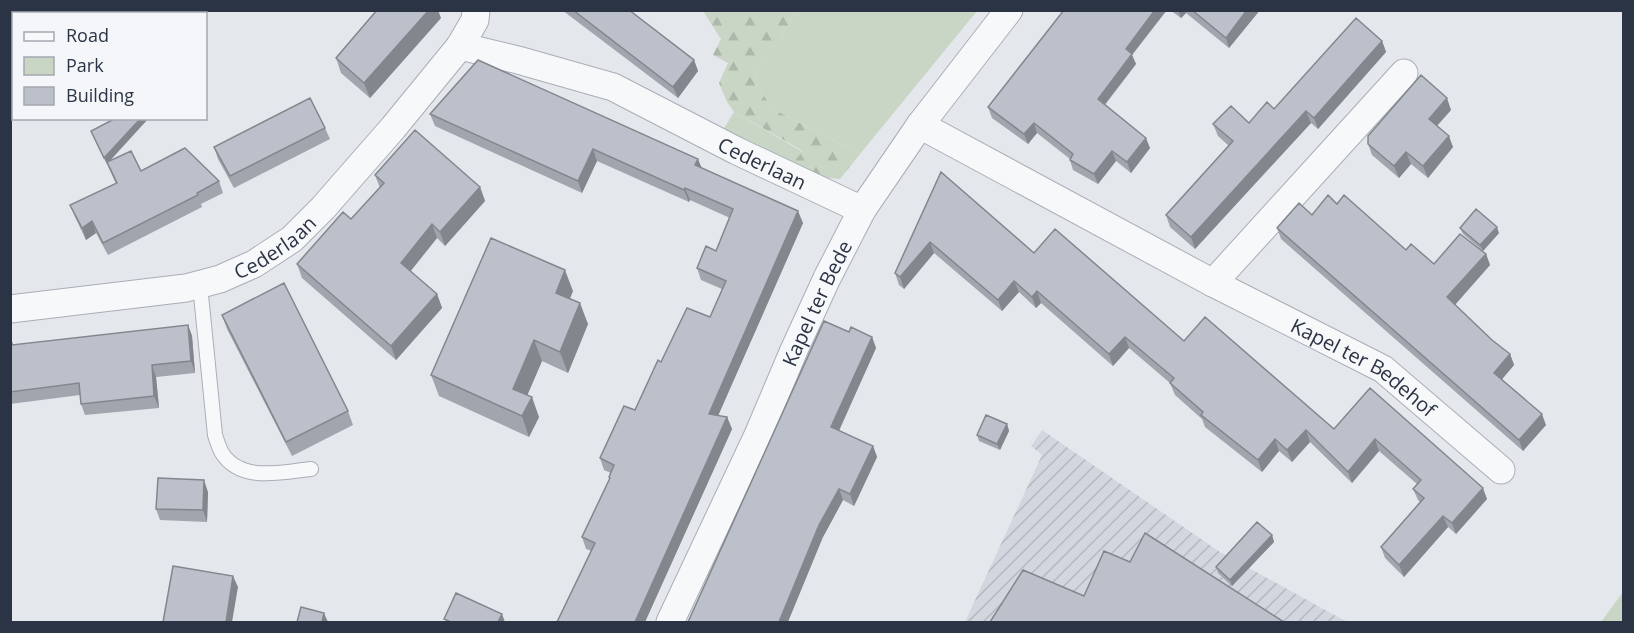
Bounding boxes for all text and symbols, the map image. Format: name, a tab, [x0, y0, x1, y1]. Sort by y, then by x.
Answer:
legend	[12, 12, 207, 120]
text: Road	[66, 23, 109, 47]
text: Park	[66, 53, 104, 77]
text: Building	[66, 83, 134, 107]
street label: Cederlaan	[713, 130, 811, 195]
street label: Cederlaan	[229, 209, 322, 285]
street label: Kapel ter Bede	[775, 235, 858, 370]
street label: Kapel ter Bedehof	[1287, 311, 1443, 423]

